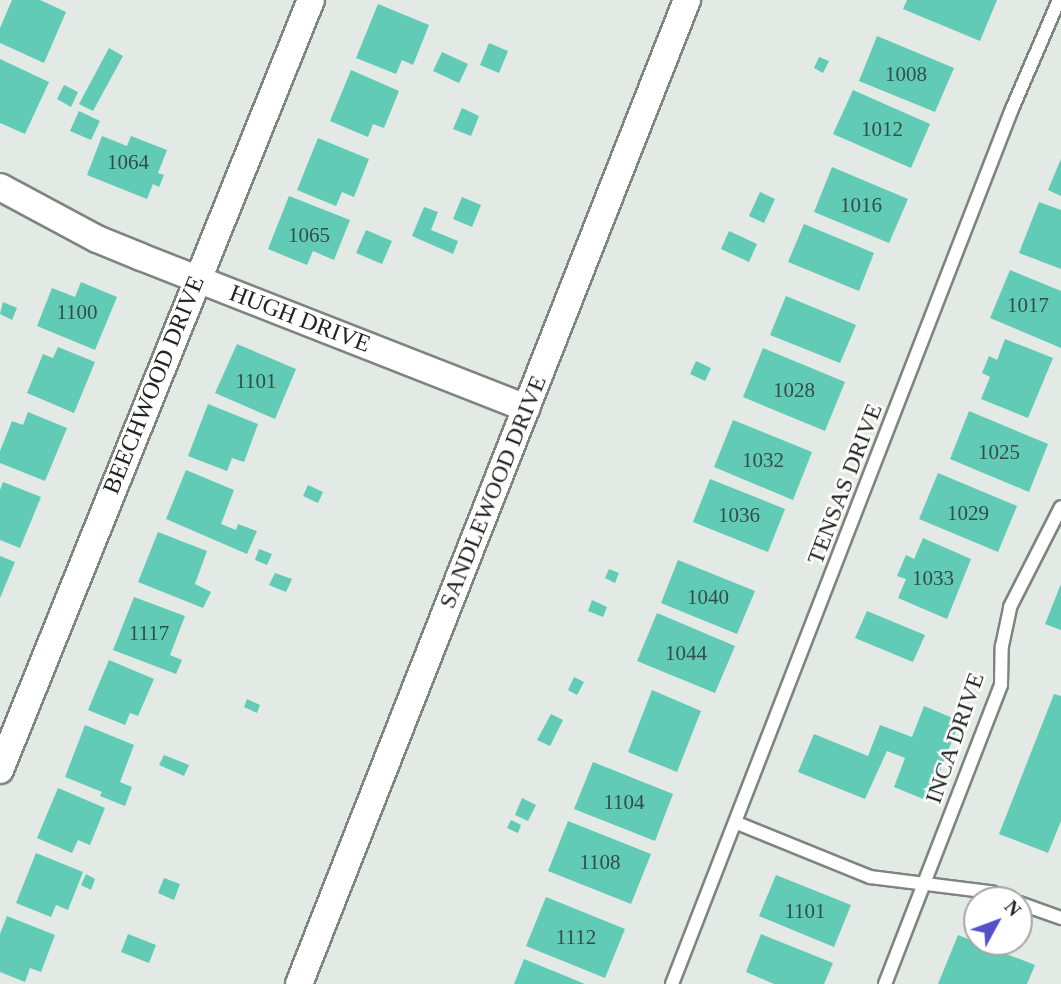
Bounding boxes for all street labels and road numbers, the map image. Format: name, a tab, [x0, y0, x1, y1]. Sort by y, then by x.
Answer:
street label: BEECHWOOD DRIVE	[97, 272, 211, 498]
street label: HUGH DRIVE	[225, 279, 375, 359]
street label: SANDLEWOOD DRIVE	[433, 371, 553, 613]
street label: TENSAS DRIVE	[801, 399, 889, 569]
street label: INCA DRIVE	[919, 668, 991, 808]

